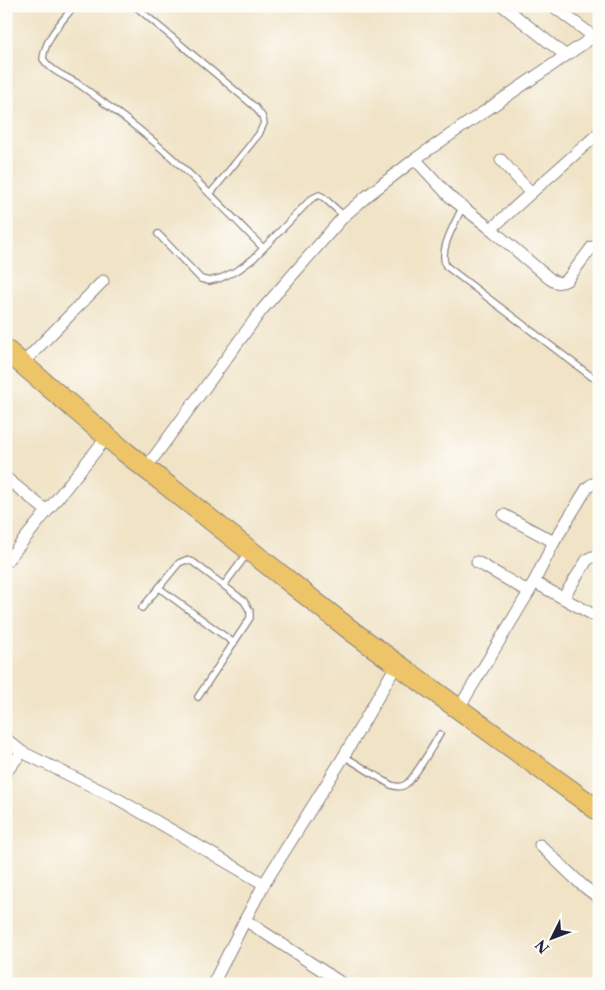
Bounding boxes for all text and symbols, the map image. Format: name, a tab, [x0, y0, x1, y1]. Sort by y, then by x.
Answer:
north arrow	[528, 912, 578, 962]
text: N	[532, 936, 553, 957]

